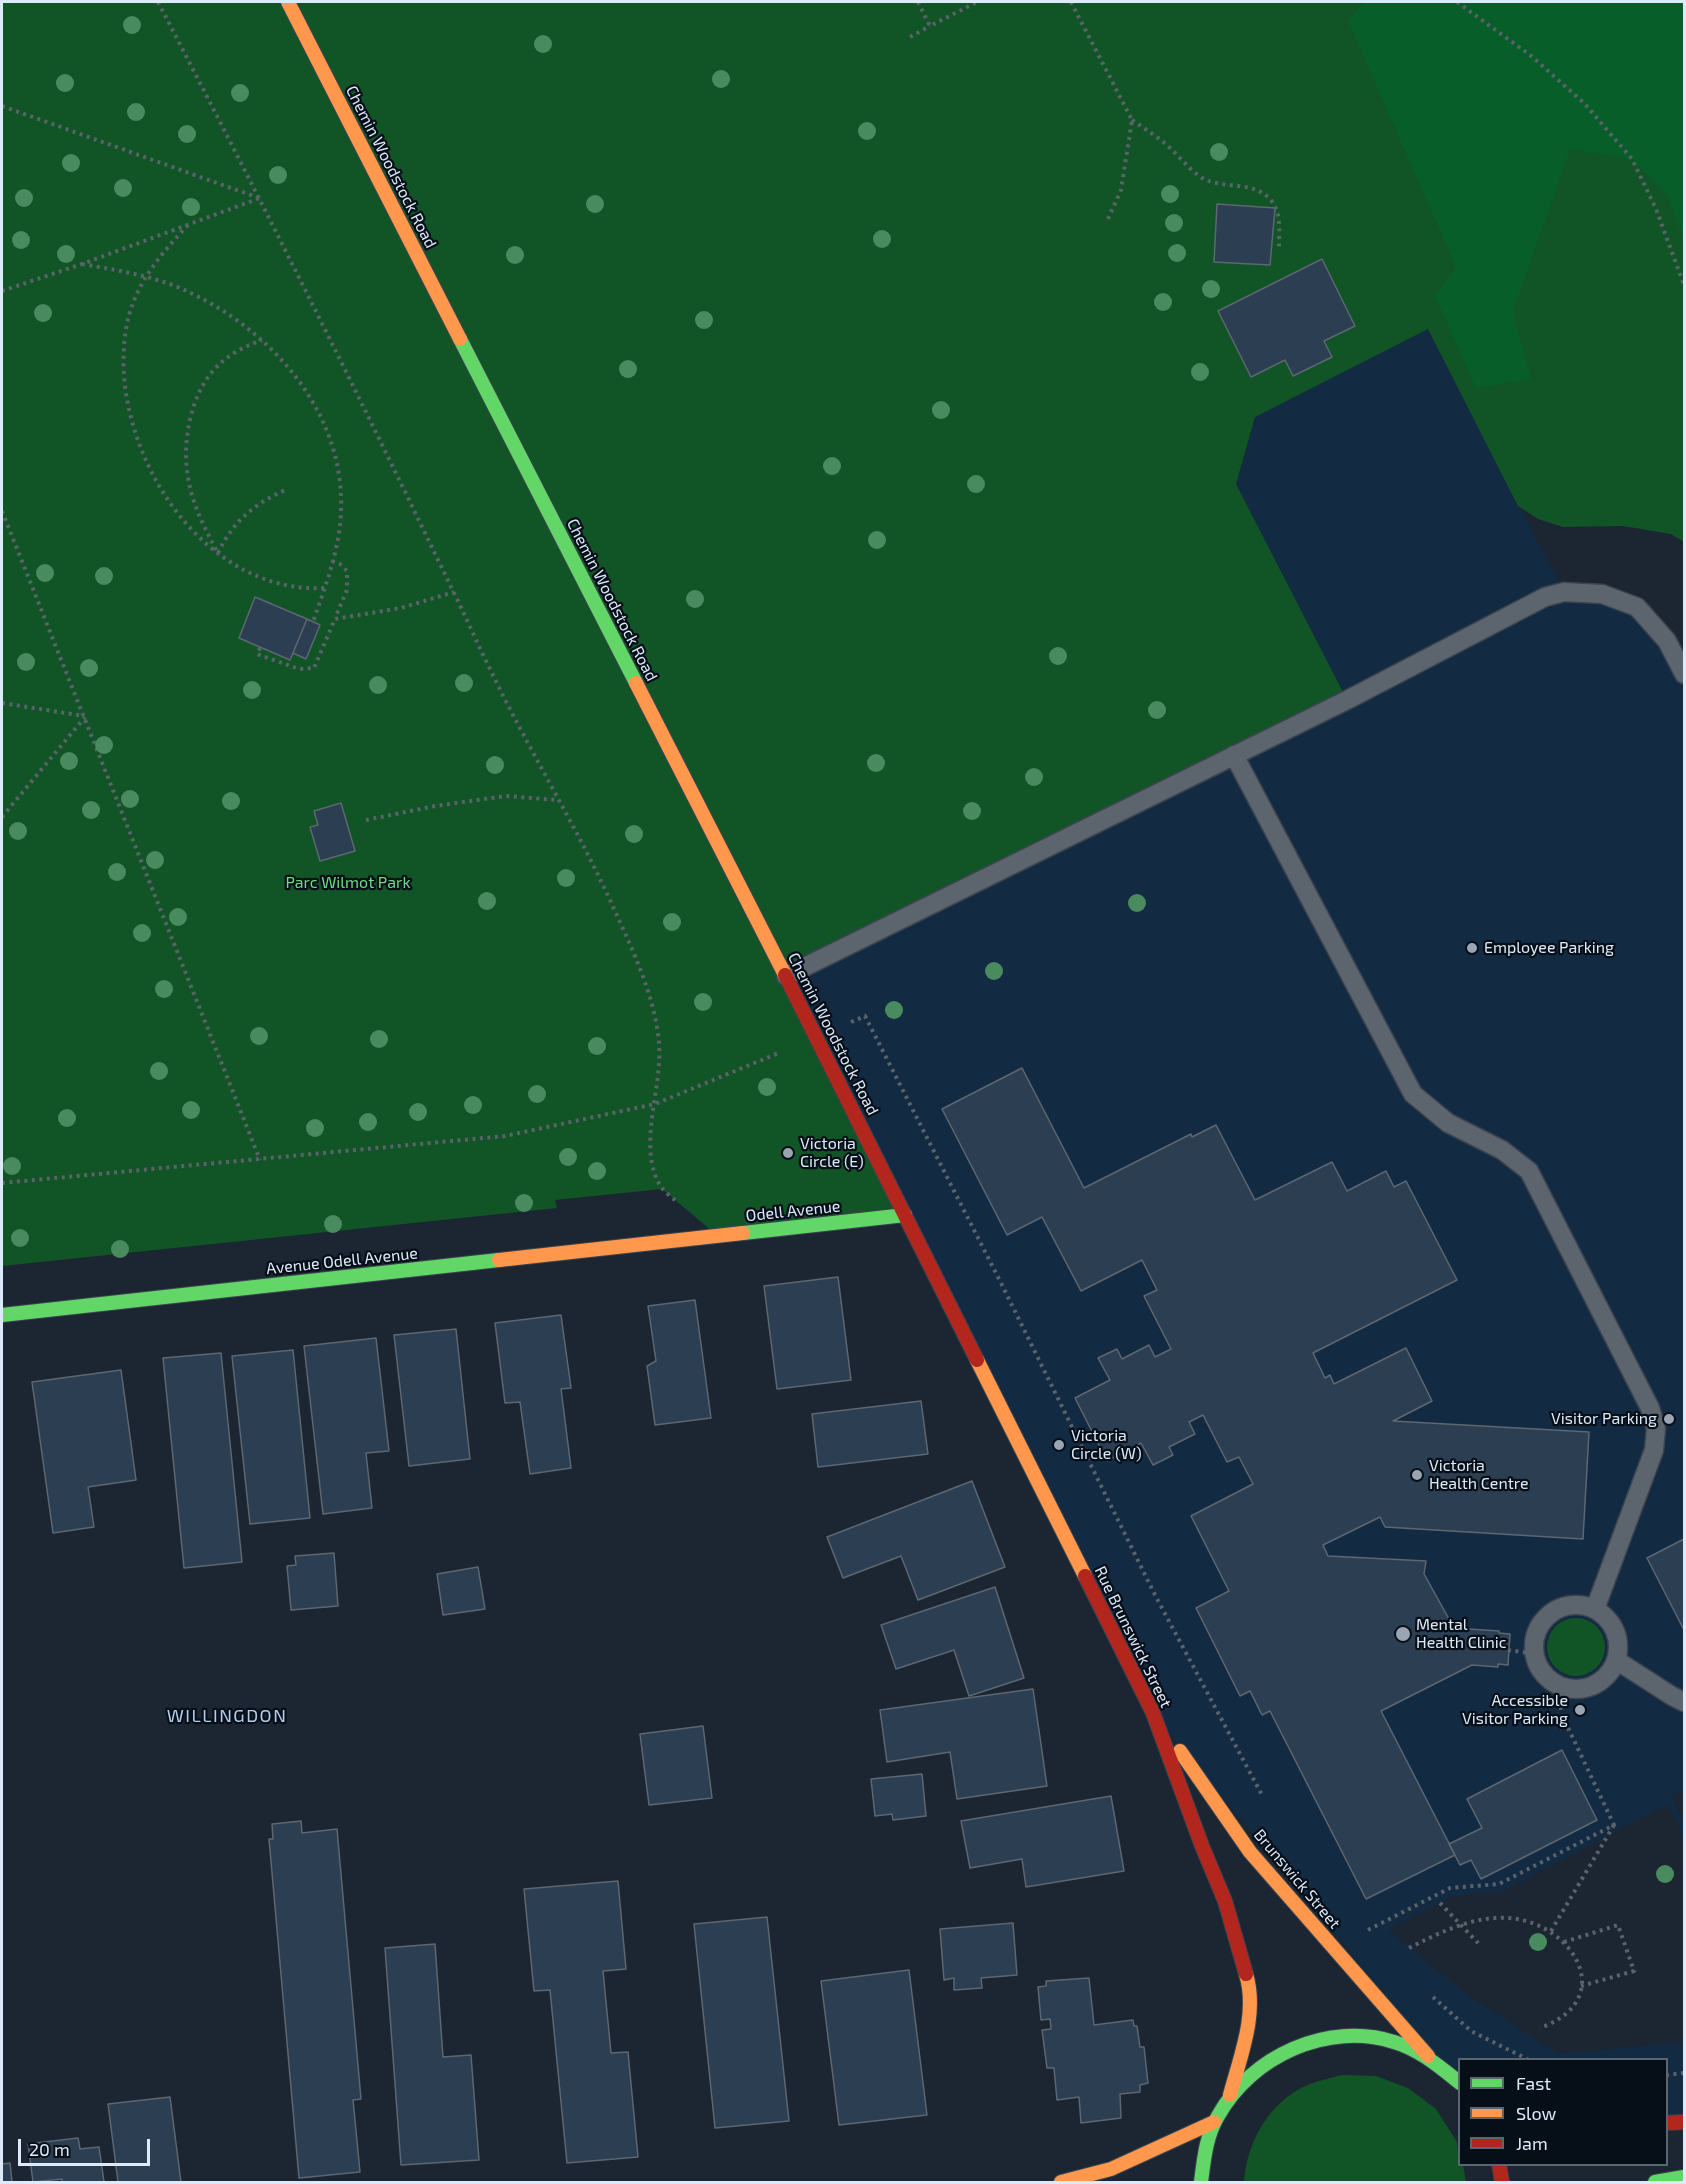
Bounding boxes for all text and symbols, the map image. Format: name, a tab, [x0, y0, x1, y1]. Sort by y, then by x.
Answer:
street label: Chemin Woodstock Road	[342, 83, 440, 251]
street label: Chemin Woodstock Road	[563, 516, 661, 684]
park label: Parc Wilmot Park	[285, 873, 411, 893]
place label: Employee Parking	[1484, 938, 1614, 958]
marker: Employee Parking	[1465, 941, 1479, 955]
street label: Chemin Woodstock Road	[784, 950, 882, 1118]
place label: Victoria Circle (E)	[800, 1134, 864, 1172]
marker: Victoria Circle (E)	[781, 1146, 795, 1160]
street label: Odell Avenue	[745, 1196, 841, 1226]
street label: Avenue Odell Avenue	[265, 1243, 419, 1279]
place label: Visitor Parking	[1551, 1409, 1657, 1429]
marker: Visitor Parking	[1662, 1412, 1676, 1426]
place label: Victoria Circle (W)	[1071, 1426, 1142, 1464]
marker: Victoria Circle (W)	[1052, 1438, 1066, 1452]
place label: Victoria Health Centre	[1429, 1456, 1529, 1494]
marker: Victoria Health Centre	[1410, 1468, 1424, 1482]
street label: Rue Brunswick Street	[1090, 1563, 1176, 1711]
place label: Mental Health Clinic	[1416, 1615, 1507, 1653]
marker: Mental Health Clinic	[1394, 1625, 1412, 1643]
place label: Accessible Visitor Parking	[1462, 1691, 1568, 1729]
marker: Accessible Visitor Parking	[1573, 1703, 1587, 1717]
district label: WILLINGDON	[167, 1705, 287, 1727]
street label: Brunswick Street	[1250, 1825, 1344, 1933]
legend	[1458, 2058, 1668, 2166]
text: Fast	[1516, 2072, 1551, 2094]
text: Slow	[1516, 2102, 1556, 2124]
scale bar	[21, 2127, 153, 2165]
text: Jam	[1516, 2132, 1548, 2154]
text: 20 m	[29, 2138, 70, 2160]

